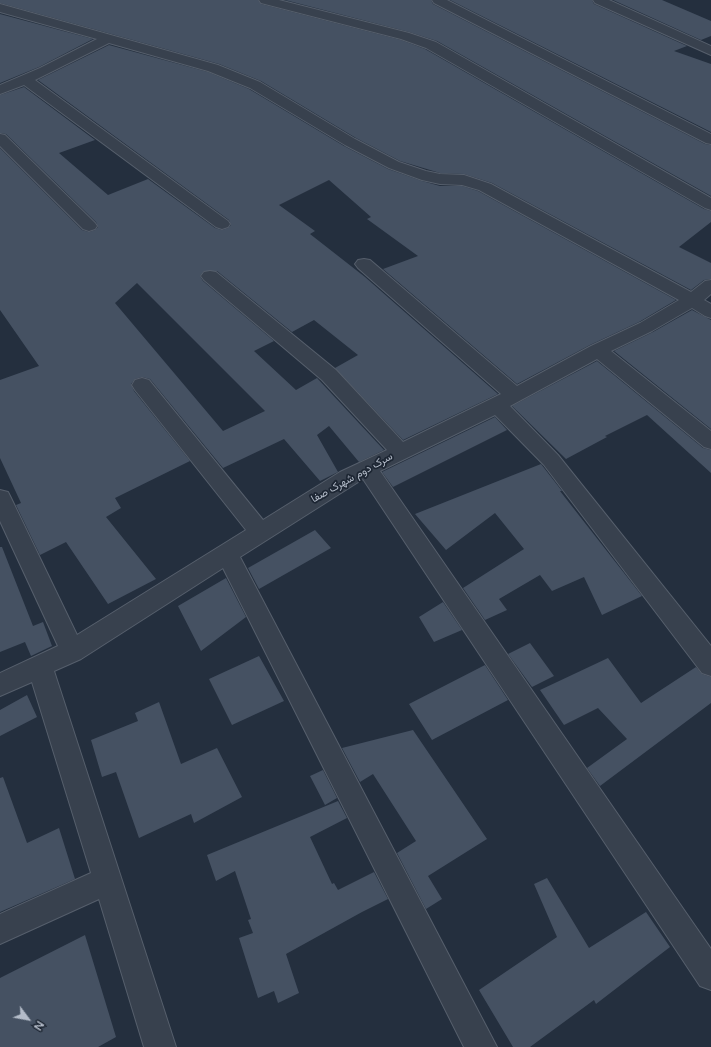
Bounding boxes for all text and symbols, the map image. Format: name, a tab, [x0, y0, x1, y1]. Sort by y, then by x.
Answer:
street label: سرک دوم شهرک صفا	[309, 450, 395, 506]
north arrow	[8, 999, 48, 1039]
text: N	[31, 1018, 46, 1033]

